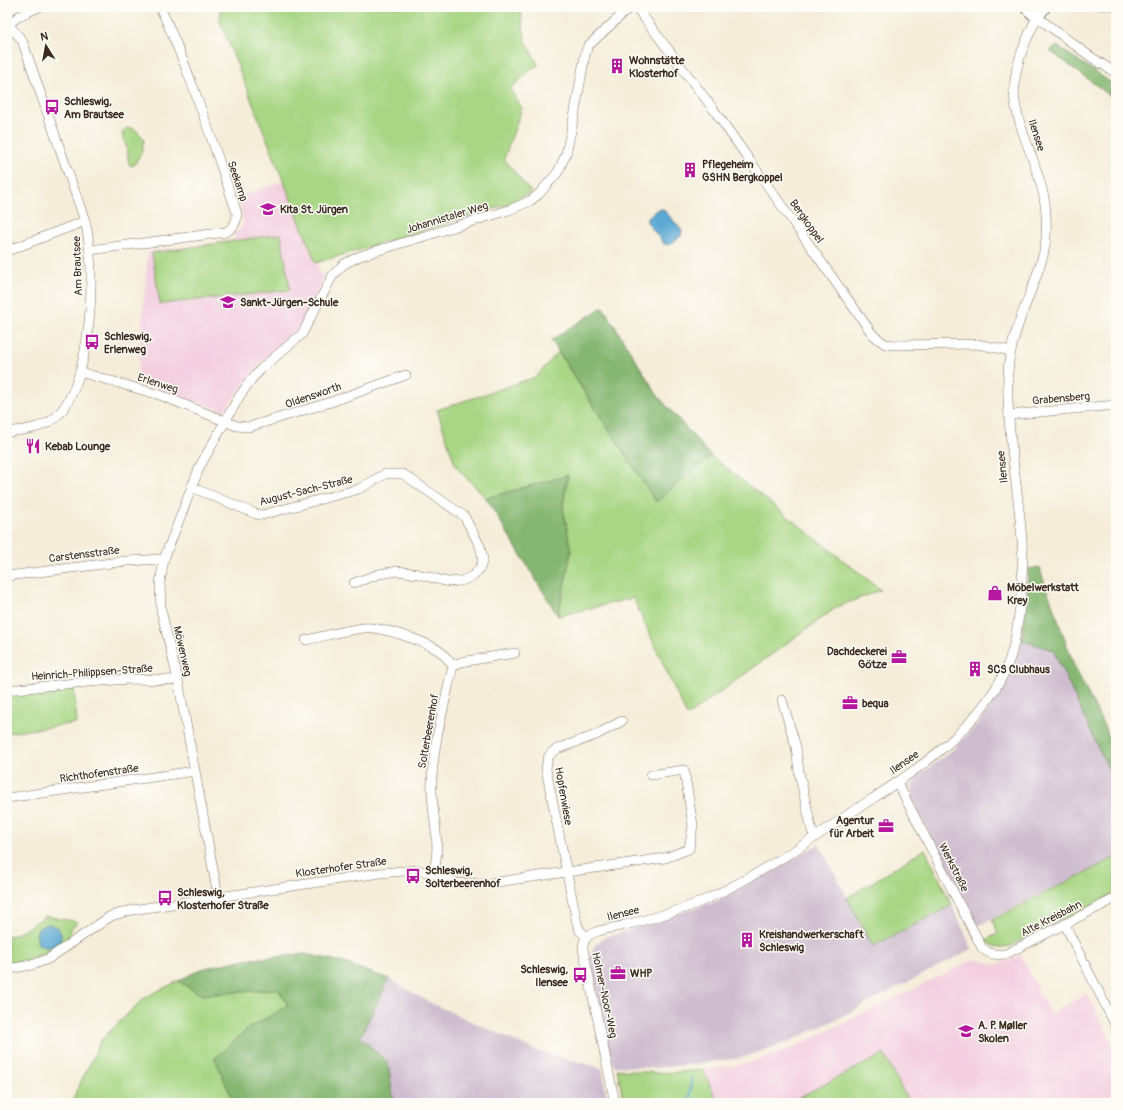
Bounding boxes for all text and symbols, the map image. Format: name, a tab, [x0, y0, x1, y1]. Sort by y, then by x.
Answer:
north arrow	[26, 26, 66, 66]
text: N	[39, 29, 50, 44]
place label: Wohnstätte Klosterhof	[629, 54, 685, 80]
building icon: Wohnstätte Klosterhof	[608, 57, 626, 75]
place label: Schleswig, Am Brautsee	[64, 95, 124, 121]
bus stop icon: Schleswig, Am Brautsee	[43, 98, 61, 116]
street label: Ilensee	[1025, 118, 1048, 153]
place label: Pflegeheim GSHN Bergkoppel	[702, 158, 783, 184]
street label: Seekamp	[225, 159, 250, 203]
building icon: Pflegeheim GSHN Bergkoppel	[681, 161, 699, 179]
street label: Bergkoppel	[787, 197, 826, 246]
street label: Johannistaler Weg	[405, 199, 490, 236]
school or university icon: Kita St. Jürgen	[259, 200, 277, 218]
place label: Kita St. Jürgen	[280, 203, 348, 216]
street label: Am Brautsee	[70, 235, 85, 296]
school or university icon: Sankt-Jürgen-Schule	[219, 293, 237, 311]
place label: Sankt-Jürgen-Schule	[240, 296, 339, 309]
place label: Schleswig, Erlenweg	[104, 330, 152, 356]
bus stop icon: Schleswig, Erlenweg	[83, 333, 101, 351]
street label: Erlenweg	[136, 371, 180, 396]
street label: Oldensworth	[284, 380, 343, 411]
street label: Grabensberg	[1032, 389, 1091, 408]
restaurant icon: Kebab Lounge	[24, 437, 42, 455]
place label: Kebab Lounge	[45, 440, 111, 453]
street label: Ilensee	[994, 449, 1011, 484]
street label: August-Sach-Straße	[258, 472, 355, 508]
street label: Carstensstraße	[48, 544, 121, 565]
place label: Möbelwerkstatt Krey	[1007, 581, 1079, 607]
shop icon: Möbelwerkstatt Krey	[986, 584, 1004, 602]
street label: Möwenweg	[170, 625, 195, 678]
place label: Dachdeckerei Götze	[827, 645, 888, 671]
office icon: Dachdeckerei Götze	[890, 648, 908, 666]
building icon: SCS Clubhaus	[966, 660, 984, 678]
street label: Heinrich-Philippsen-Straße	[31, 662, 154, 683]
place label: SCS Clubhaus	[987, 663, 1050, 676]
street label: Solterbeerenhof	[416, 692, 442, 769]
office icon: bequa	[841, 694, 859, 712]
place label: bequa	[862, 697, 889, 710]
street label: Ilensee	[887, 747, 922, 777]
street label: Richthofenstraße	[59, 761, 140, 785]
street label: Hopfenwiese	[552, 766, 575, 827]
place label: Agentur für Arbeit	[829, 814, 875, 840]
office icon: Agentur für Arbeit	[877, 817, 895, 835]
street label: Werkstraße	[936, 841, 972, 894]
street label: Klosterhofer Straße	[295, 855, 388, 880]
place label: Schleswig, Solterbeerenhof	[425, 864, 501, 890]
bus stop icon: Schleswig, Solterbeerenhof	[404, 867, 422, 885]
place label: Schleswig, Klosterhofer Straße	[177, 886, 269, 912]
bus stop icon: Schleswig, Klosterhofer Straße	[156, 889, 174, 907]
street label: Alte Kreisbahn	[1019, 898, 1084, 939]
street label: Ilensee	[606, 903, 641, 924]
place label: Kreishandwerkerschaft Schleswig	[759, 928, 864, 954]
building icon: Kreishandwerkerschaft Schleswig	[738, 931, 756, 949]
street label: Holmer-Noor-Weg	[589, 951, 620, 1040]
place label: Schleswig, Ilensee	[520, 963, 569, 989]
office icon: WHP	[609, 964, 627, 982]
bus stop icon: Schleswig, Ilensee	[571, 966, 589, 984]
place label: WHP	[630, 967, 652, 980]
place label: A. P. Møller Skolen	[978, 1019, 1028, 1045]
school or university icon: A. P. Møller Skolen	[957, 1022, 975, 1040]

